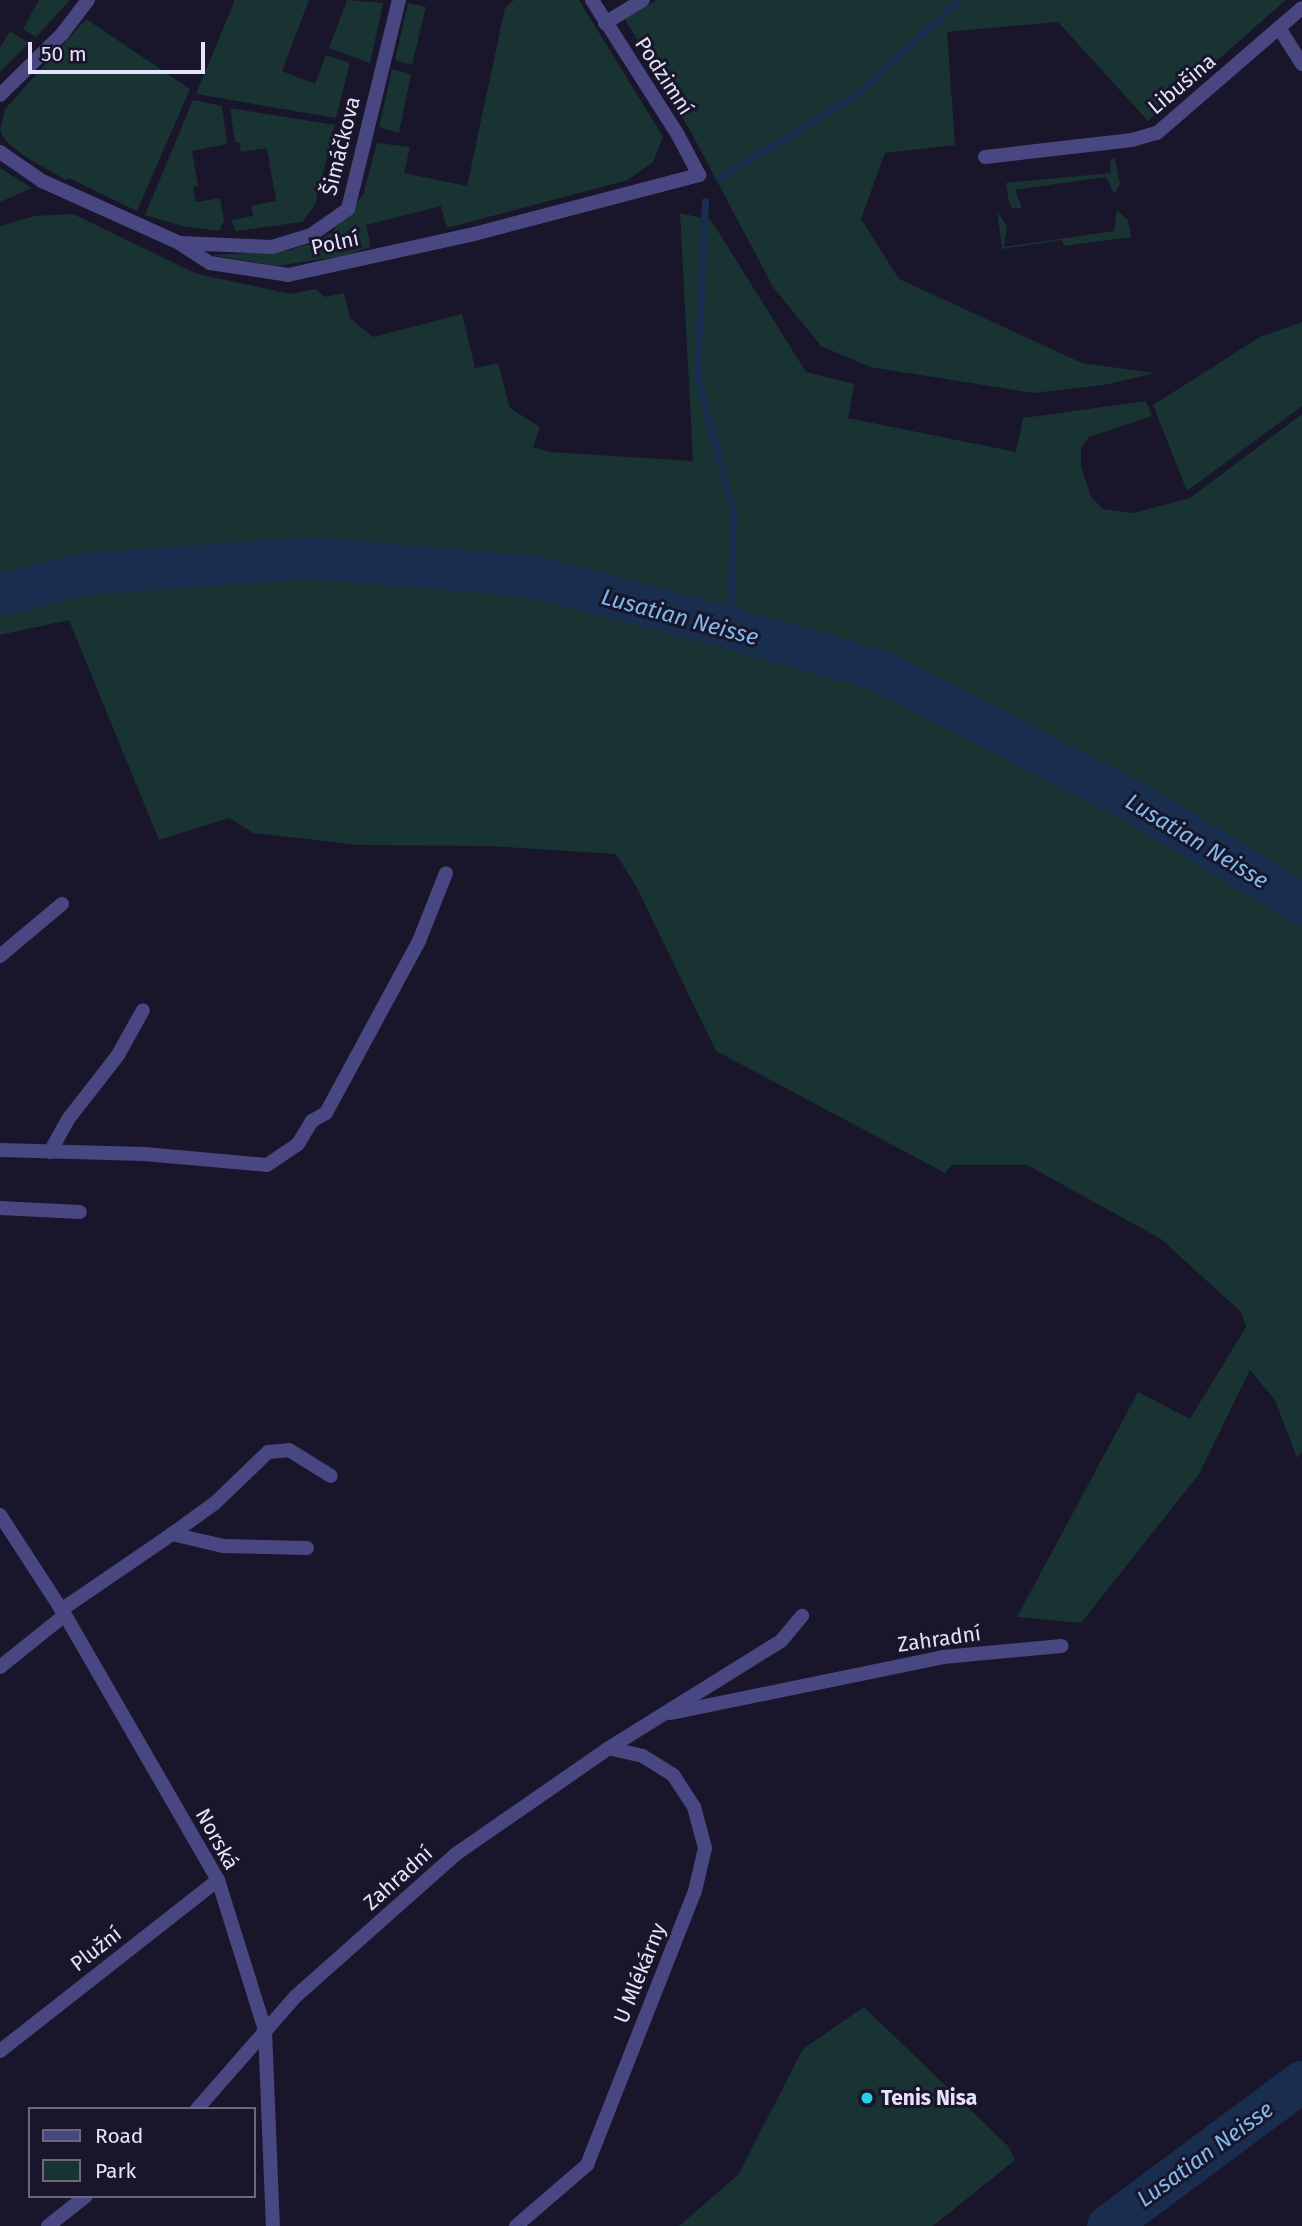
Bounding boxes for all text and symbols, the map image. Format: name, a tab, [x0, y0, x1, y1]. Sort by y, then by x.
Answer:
scale bar	[32, 28, 208, 72]
street label: Podzimní	[630, 32, 698, 120]
text: 50 m	[41, 41, 87, 67]
street label: Libušina	[1143, 48, 1221, 120]
street label: Šimáčkova	[317, 94, 365, 198]
street label: Polní	[309, 226, 361, 260]
water label: Lusatian Neisse	[598, 583, 762, 651]
water label: Lusatian Neisse	[1121, 788, 1273, 894]
street label: Zahradní	[896, 1621, 982, 1657]
street label: Norská	[190, 1804, 244, 1874]
street label: Zahradní	[358, 1841, 438, 1915]
street label: U Mlékárny	[609, 1919, 671, 2027]
street label: Plužní	[65, 1921, 127, 1977]
place label: Tenis Nisa	[881, 2085, 977, 2111]
marker: Tenis Nisa	[859, 2090, 875, 2106]
water label: Lusatian Neisse	[1132, 2095, 1278, 2213]
legend	[28, 2107, 256, 2198]
text: Road	[95, 2123, 143, 2149]
text: Park	[95, 2158, 136, 2184]

